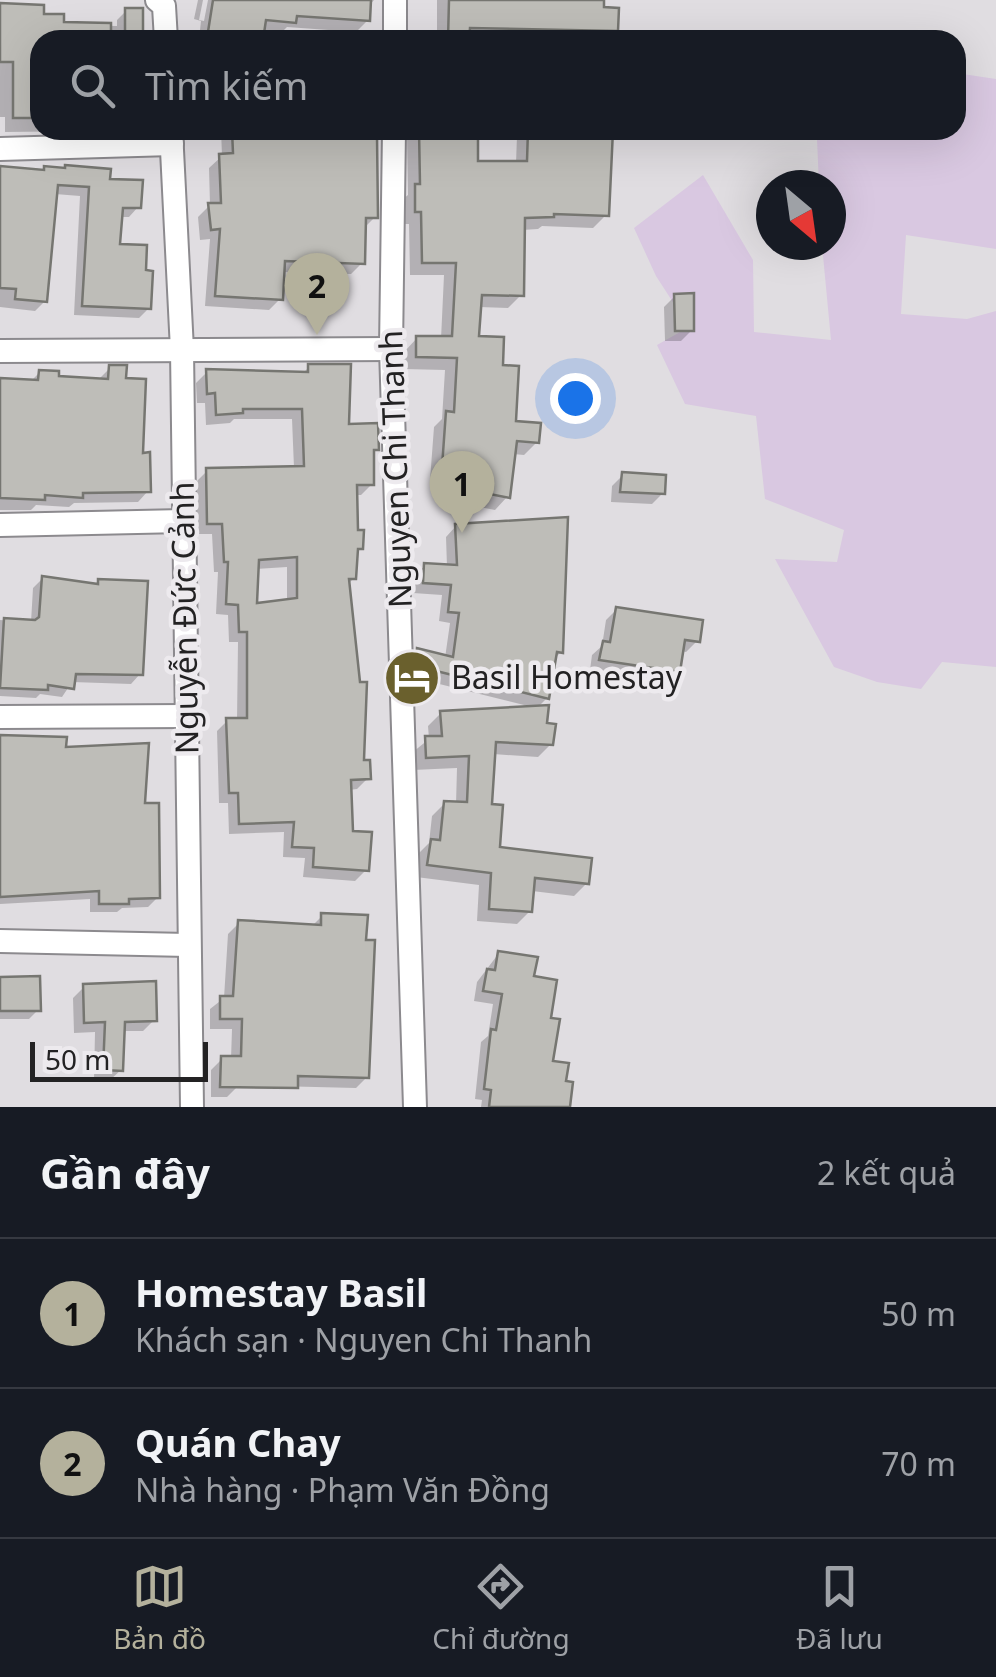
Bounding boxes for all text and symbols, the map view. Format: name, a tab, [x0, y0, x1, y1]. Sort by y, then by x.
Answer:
search box	[30, 30, 966, 140]
icon: search	[65, 58, 120, 113]
text: Tìm kiếm	[145, 59, 308, 111]
north arrow	[756, 170, 846, 260]
pin: 2	[284, 252, 350, 335]
street label: Nguyen Chi Thanh	[368, 329, 421, 609]
your location	[550, 373, 601, 424]
pin: 1	[430, 450, 494, 533]
street label: Nguyễn Đức Cảnh	[160, 481, 207, 755]
hotel icon: Basil Homestay	[382, 648, 442, 708]
place label: Basil Homestay	[451, 655, 683, 698]
scale bar	[30, 1037, 208, 1082]
text: 50 m	[45, 1040, 111, 1078]
text: Gần đây	[40, 1144, 210, 1201]
text: 2 kết quả	[817, 1151, 956, 1194]
text: Homestay Basil	[135, 1266, 427, 1318]
text: 1	[63, 1292, 82, 1335]
text: 50 m	[881, 1292, 956, 1335]
text: Khách sạn · Nguyen Chi Thanh	[135, 1318, 592, 1361]
text: Quán Chay	[135, 1416, 341, 1468]
text: 2	[63, 1442, 82, 1485]
text: 70 m	[881, 1442, 956, 1485]
text: Nhà hàng · Phạm Văn Đồng	[135, 1468, 550, 1511]
tab: Bản đồ	[113, 1559, 206, 1657]
tab: Chỉ đường	[432, 1559, 570, 1657]
tab: Đã lưu	[796, 1559, 883, 1657]

